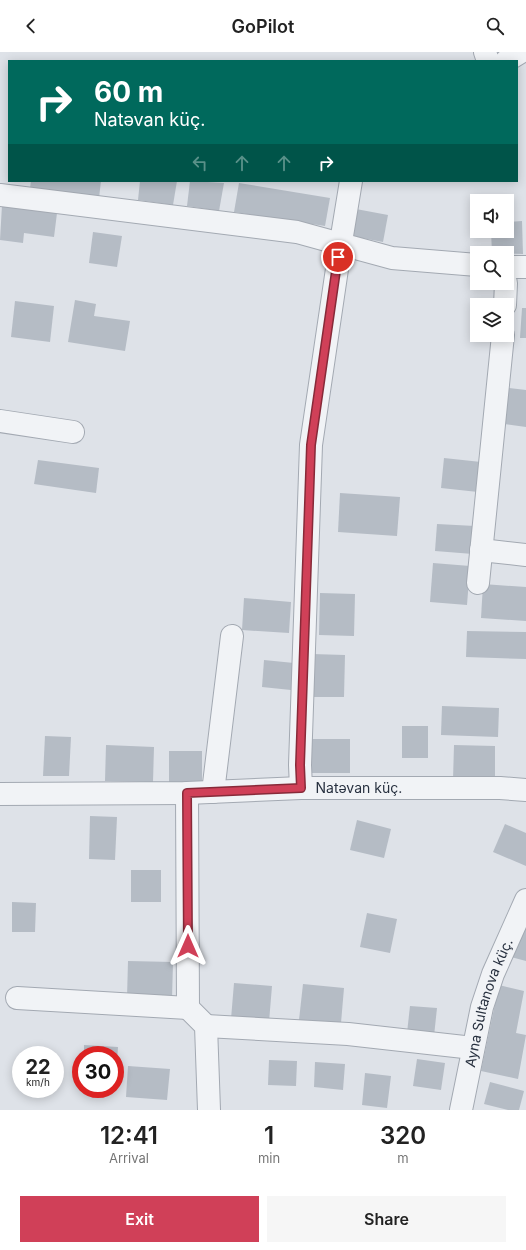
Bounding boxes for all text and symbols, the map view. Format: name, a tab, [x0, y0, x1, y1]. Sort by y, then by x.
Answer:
icon: back	[20, 15, 42, 37]
icon: search	[484, 15, 506, 37]
text: GoPilot	[232, 16, 294, 37]
text: 60 m	[94, 75, 163, 109]
icon: right	[28, 76, 80, 128]
text: Natəvan küç.	[94, 109, 205, 130]
icon: left	[189, 152, 211, 174]
icon: ahead	[231, 152, 253, 174]
icon: ahead	[273, 152, 295, 174]
icon: right	[315, 152, 337, 174]
map controls	[470, 194, 514, 342]
button: sound	[470, 194, 514, 238]
pin	[321, 240, 355, 274]
icon: arrive	[327, 246, 349, 268]
button: search	[470, 246, 514, 290]
button: layers	[470, 298, 514, 342]
street label: Natəvan küç.	[316, 779, 402, 796]
position arrow	[167, 925, 209, 967]
street label: Ayna Sultanova küç.	[461, 935, 516, 1069]
speed limit sign: 30	[72, 1046, 124, 1098]
text: 22	[25, 1055, 51, 1079]
text: km/h	[26, 1076, 50, 1088]
text: 12:41	[100, 1121, 158, 1150]
text: 1	[264, 1121, 274, 1150]
text: 320	[380, 1121, 426, 1150]
text: Arrival	[109, 1150, 149, 1166]
text: min	[258, 1150, 280, 1166]
text: m	[397, 1150, 409, 1166]
button: Exit	[20, 1196, 259, 1242]
button: Share	[267, 1196, 506, 1242]

